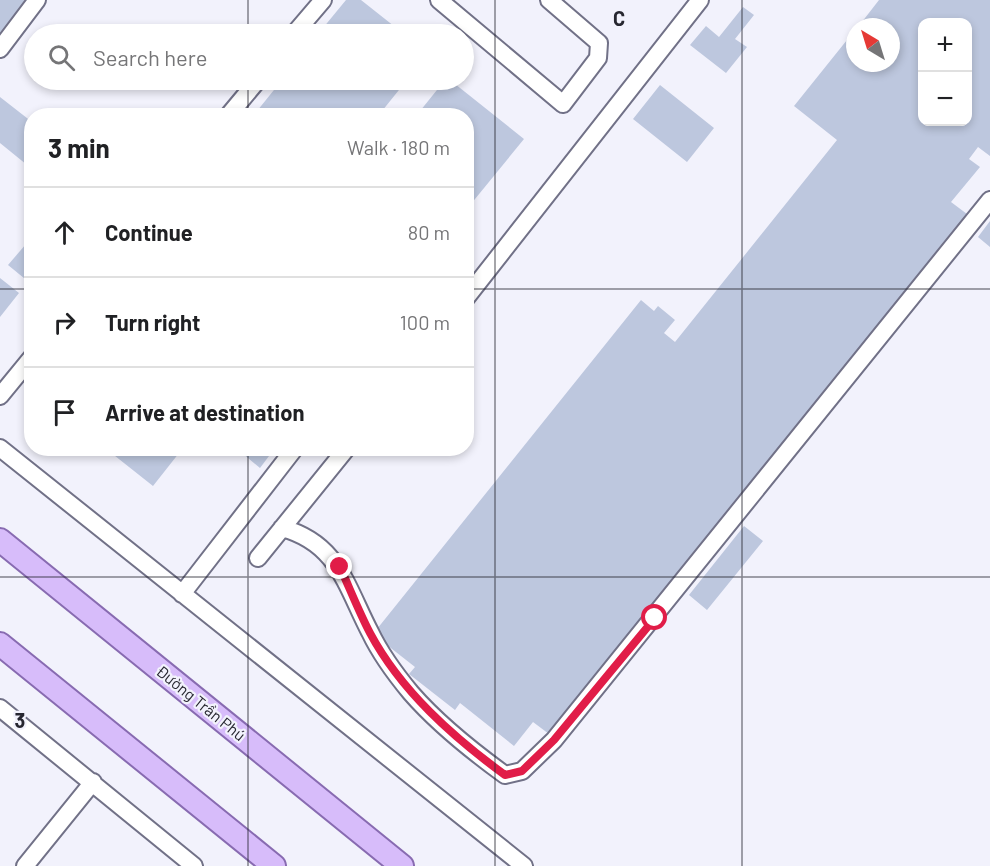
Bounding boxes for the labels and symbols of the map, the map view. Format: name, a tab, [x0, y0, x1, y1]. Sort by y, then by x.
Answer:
text: C	[613, 6, 625, 30]
north arrow	[846, 18, 900, 72]
route end	[326, 553, 352, 579]
route start	[641, 604, 667, 630]
street label: Đường Trần Phú	[153, 661, 250, 744]
text: 3	[15, 708, 25, 732]

